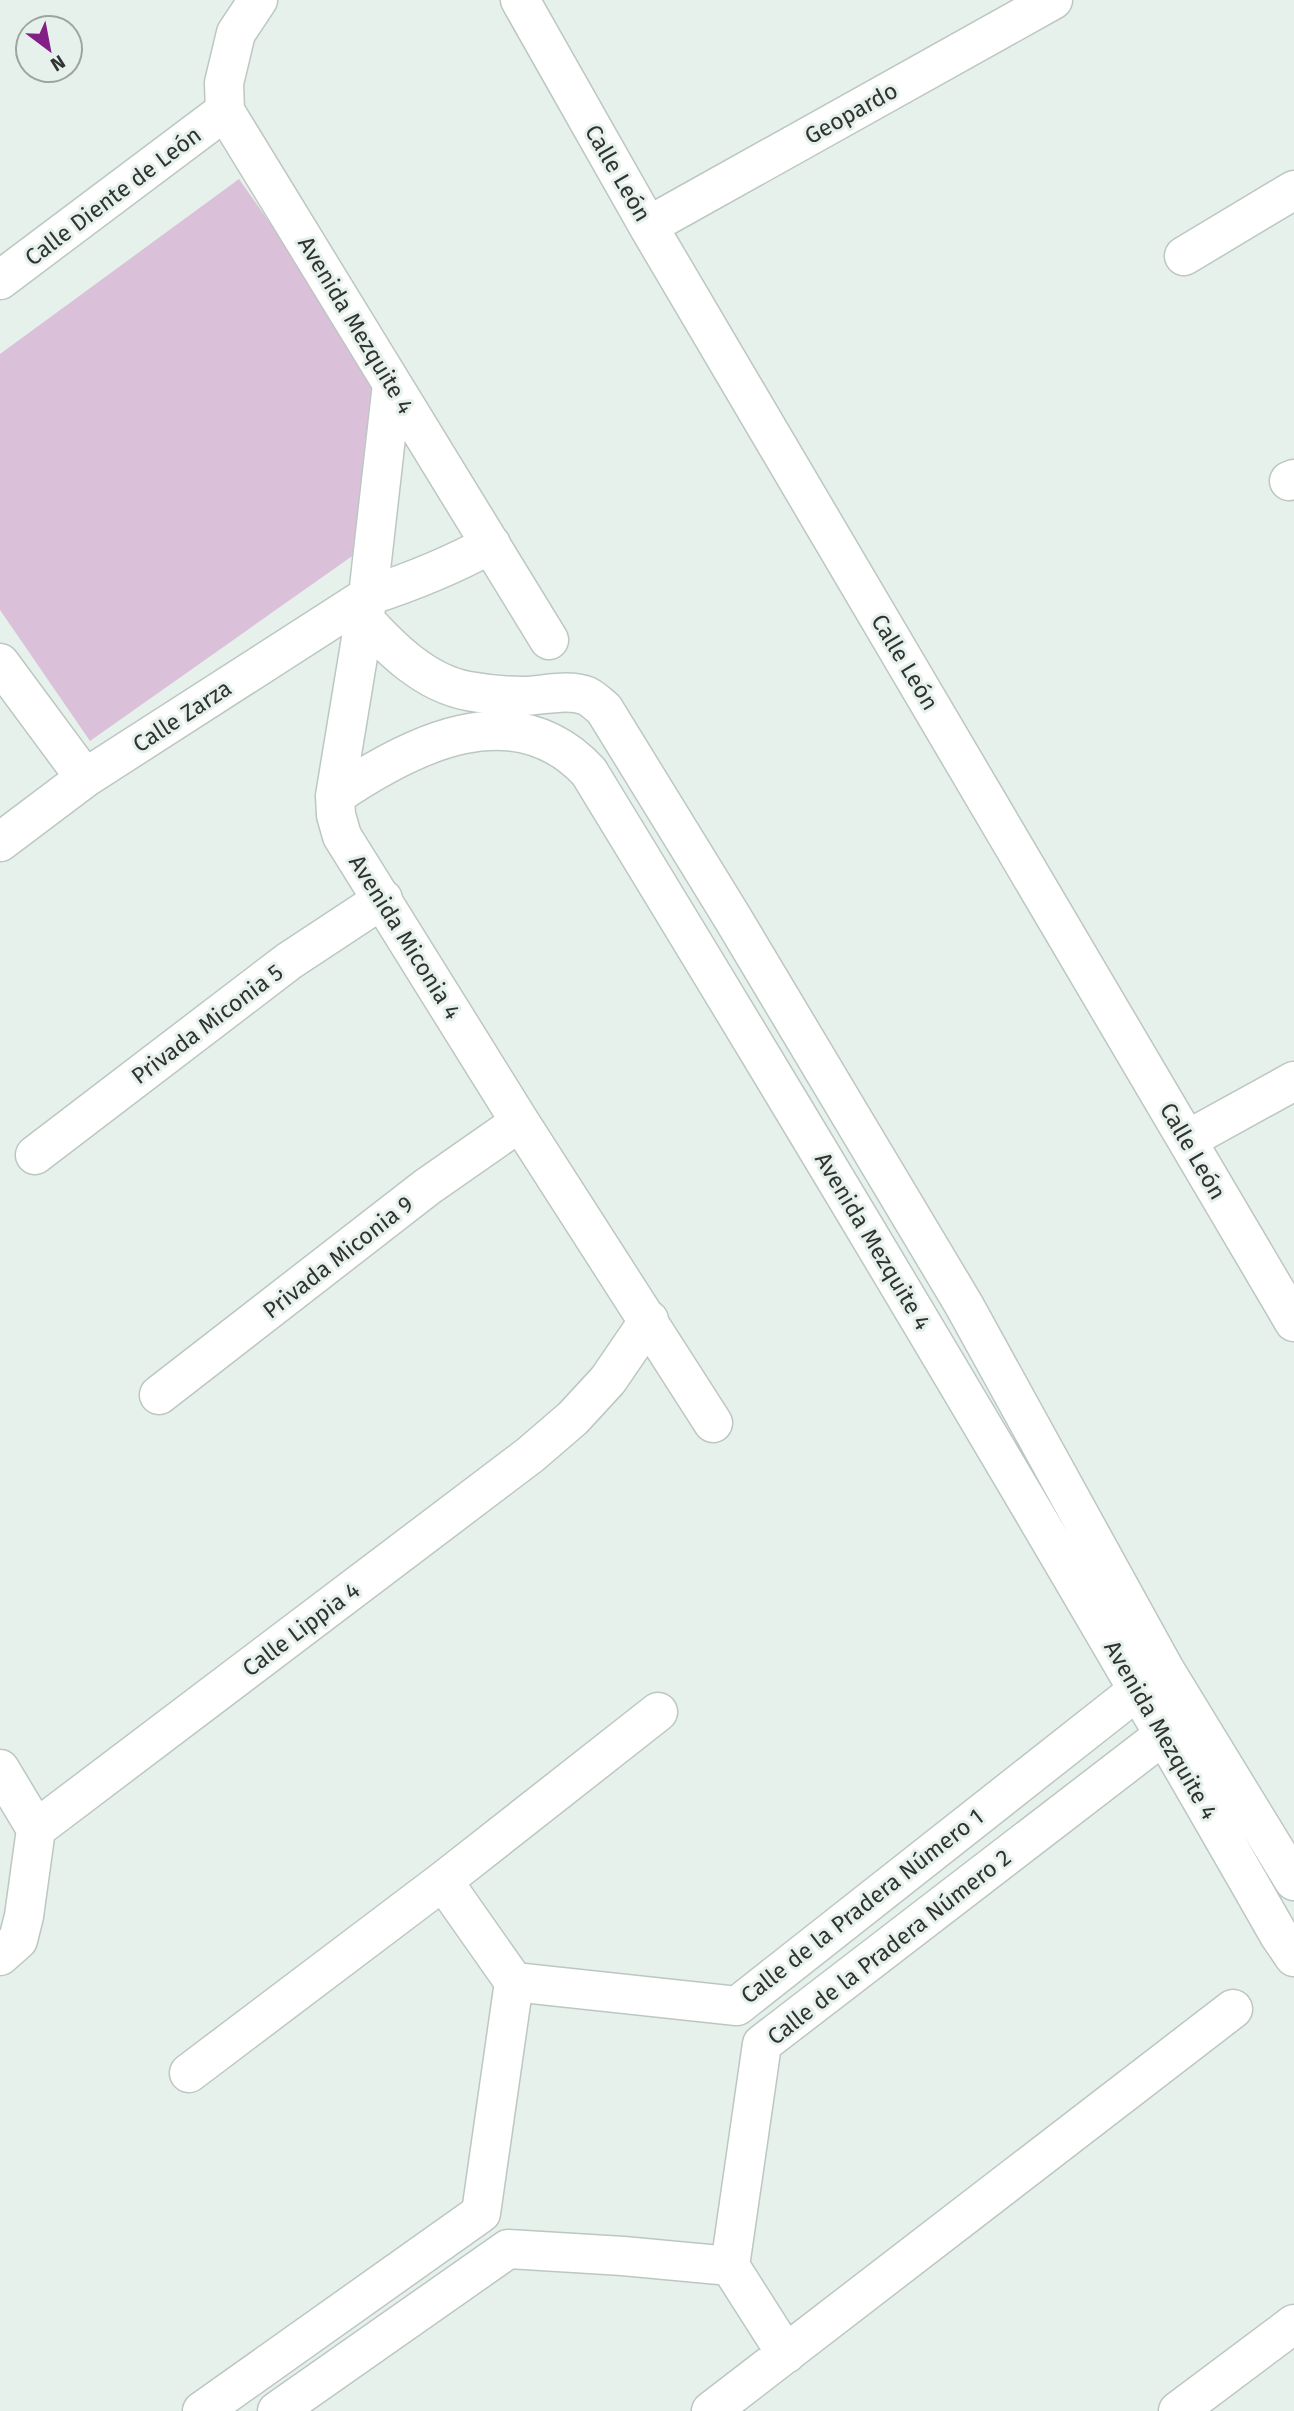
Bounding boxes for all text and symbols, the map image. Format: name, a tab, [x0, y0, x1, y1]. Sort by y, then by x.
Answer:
north arrow	[14, 14, 84, 84]
text: N	[46, 50, 69, 76]
street label: Geopardo	[800, 76, 902, 150]
street label: Calle León	[579, 120, 657, 226]
street label: Calle Diente de León	[19, 121, 207, 271]
street label: Avenida Mezquite 4	[292, 231, 420, 419]
street label: Calle León	[865, 609, 945, 715]
street label: Calle Zarza	[127, 674, 237, 758]
street label: Avenida Miconia 4	[343, 850, 467, 1024]
street label: Privada Miconia 5	[126, 958, 288, 1090]
street label: Calle León	[1154, 1098, 1232, 1204]
street label: Avenida Mezquite 4	[809, 1147, 937, 1335]
street label: Privada Miconia 9	[257, 1190, 419, 1324]
street label: Calle Lippia 4	[237, 1576, 365, 1682]
street label: Avenida Mezquite 4	[1098, 1636, 1224, 1824]
street label: Calle de la Pradera Número 1	[735, 1803, 989, 2009]
street label: Calle de la Pradera Número 2	[762, 1843, 1016, 2051]

